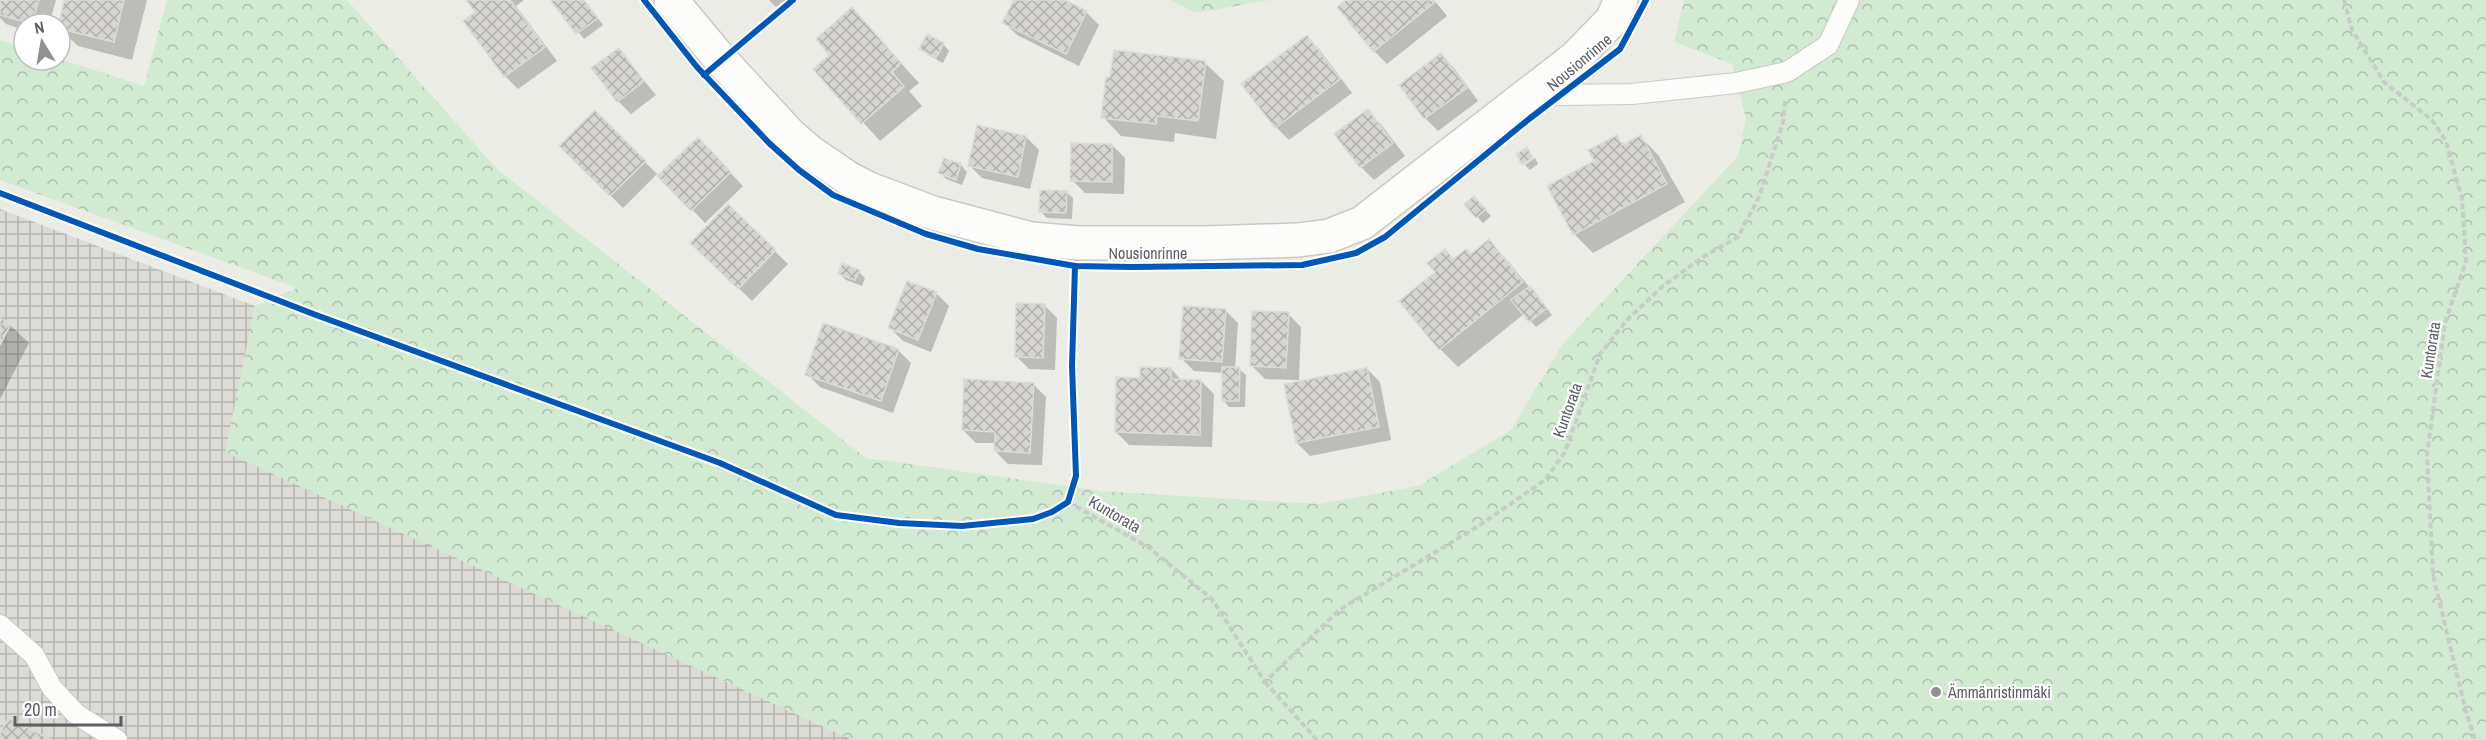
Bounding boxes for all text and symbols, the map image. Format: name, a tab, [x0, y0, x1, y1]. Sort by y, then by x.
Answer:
north arrow	[12, 12, 72, 72]
text: N	[32, 16, 46, 39]
street label: Nousionrinne	[1542, 28, 1616, 96]
street label: Nousionrinne	[1109, 242, 1187, 264]
street label: Kuntorata	[2415, 319, 2445, 380]
street label: Kuntorata	[1547, 379, 1587, 440]
street label: Kuntorata	[1085, 490, 1146, 538]
place label: Ämmänristinmäki	[1947, 681, 2051, 703]
marker: Ämmänristinmäki	[1929, 685, 1943, 699]
scale bar	[15, 689, 122, 727]
text: 20 m	[24, 697, 57, 722]

